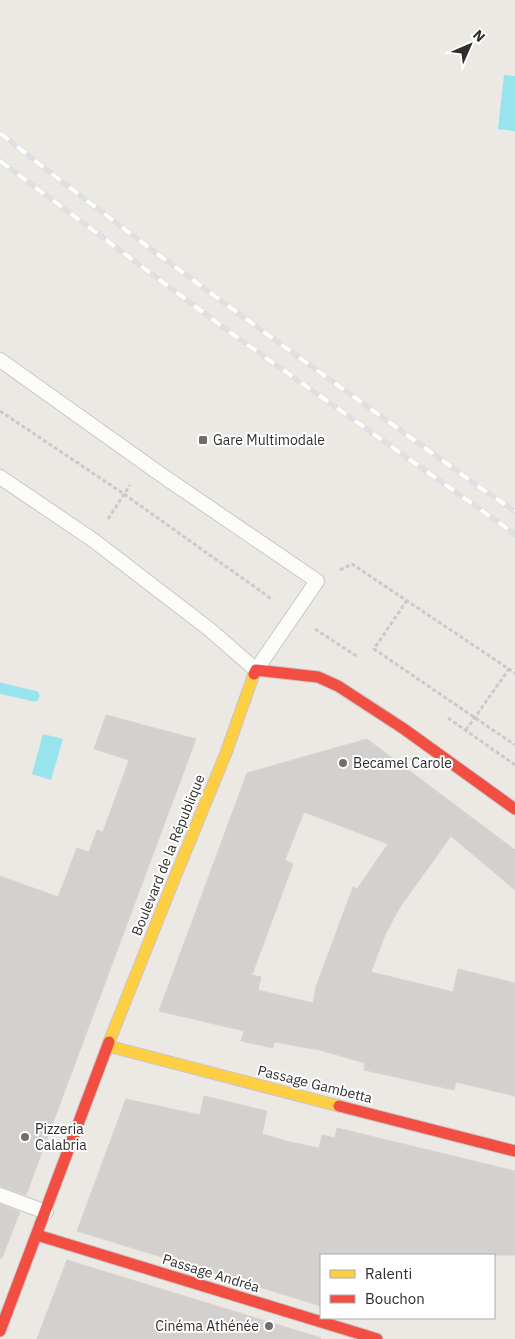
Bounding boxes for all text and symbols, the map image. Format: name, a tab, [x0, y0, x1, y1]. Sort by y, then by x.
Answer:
north arrow	[445, 20, 495, 70]
text: N	[469, 26, 489, 46]
place label: Gare Multimodale	[213, 431, 325, 449]
marker: Gare Multimodale	[197, 434, 209, 446]
place label: Becamel Carole	[353, 754, 452, 772]
marker: Becamel Carole	[337, 757, 349, 769]
street label: Boulevard de la République	[127, 771, 209, 938]
street label: Passage Gambetta	[256, 1061, 375, 1107]
place label: Pizzeria Calabria	[35, 1120, 87, 1154]
marker: Pizzeria Calabria	[19, 1131, 31, 1143]
street label: Passage Andréa	[160, 1250, 262, 1296]
legend	[320, 1254, 495, 1319]
text: Ralenti	[365, 1264, 412, 1283]
text: Bouchon	[365, 1289, 425, 1308]
place label: Cinéma Athénée	[155, 1317, 259, 1335]
marker: Cinéma Athénée	[263, 1320, 275, 1332]

